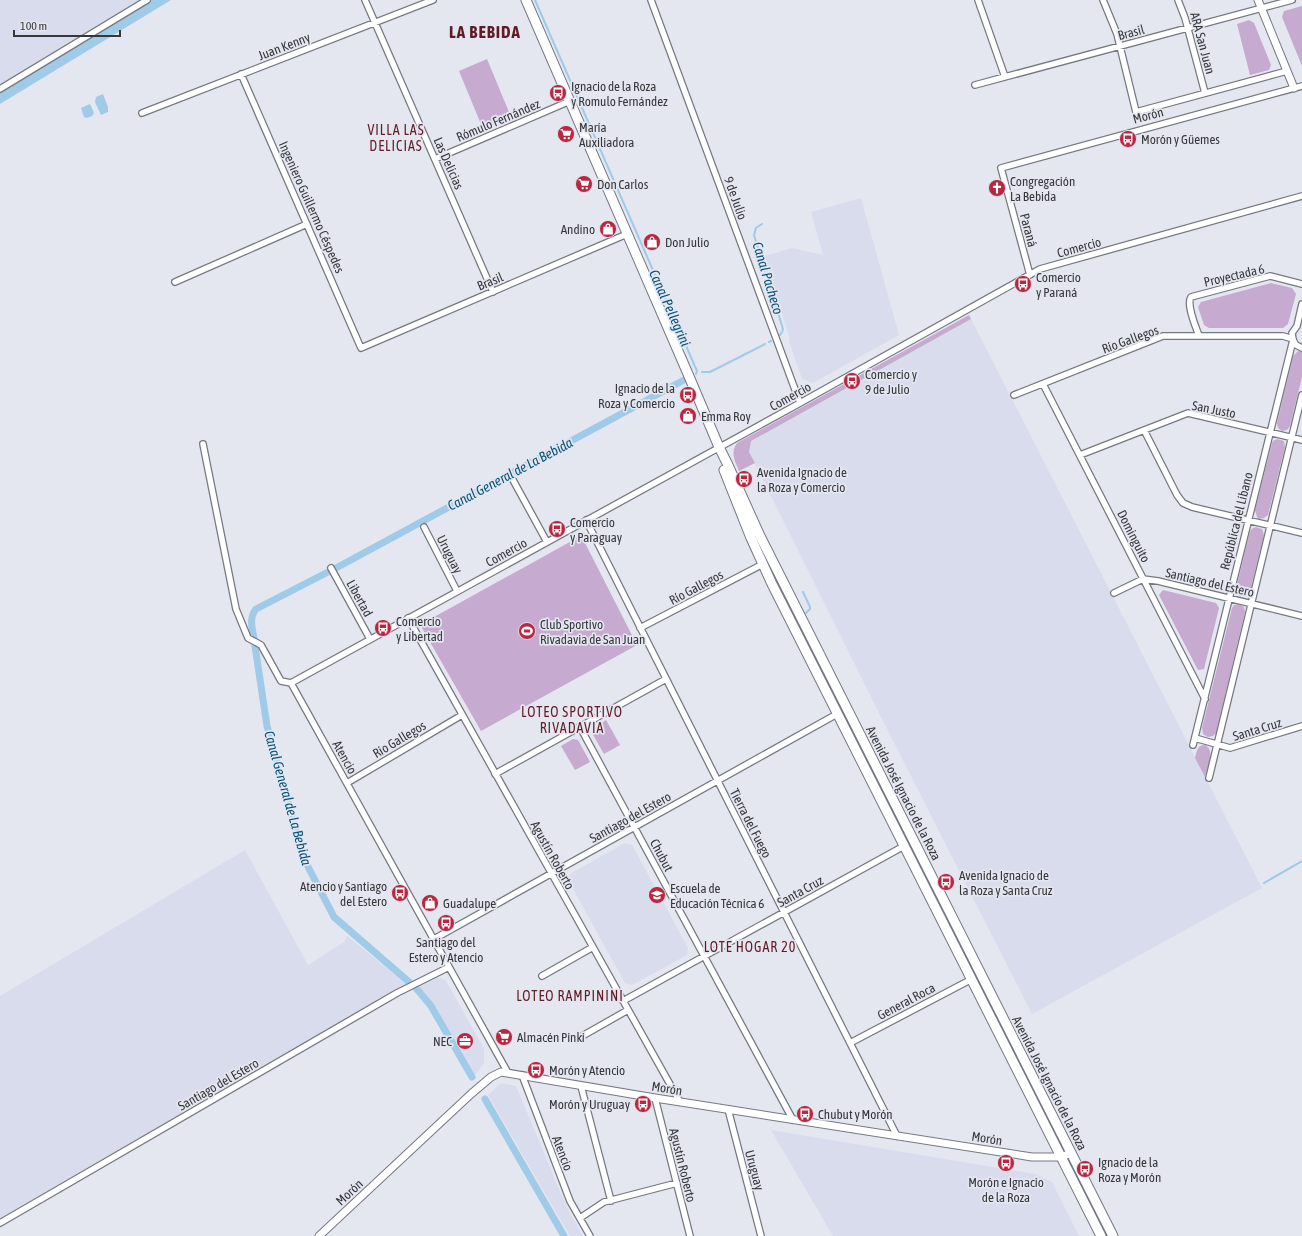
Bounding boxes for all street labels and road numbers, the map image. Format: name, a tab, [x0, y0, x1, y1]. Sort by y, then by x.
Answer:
street label: ARA San Juan	[1187, 11, 1218, 76]
street label: Brasil	[1116, 22, 1147, 43]
street label: Juan Kenny	[256, 29, 313, 63]
street label: Rómulo Fernández	[454, 96, 543, 145]
street label: Morón	[1131, 104, 1165, 127]
street label: Las Delicias	[430, 135, 467, 192]
street label: Ingeniero Guillermo Céspedes	[276, 139, 348, 276]
street label: 9 de Julio	[721, 175, 750, 222]
street label: Paraná	[1017, 212, 1040, 249]
street label: Comercio	[1055, 234, 1103, 261]
street label: Proyectada 6	[1202, 261, 1266, 290]
street label: Brasil	[475, 269, 506, 294]
street label: Río Gallegos	[1100, 322, 1161, 357]
street label: Comercio	[767, 379, 814, 414]
street label: San Justo	[1191, 398, 1237, 421]
street label: República del Líbano	[1217, 471, 1256, 571]
street label: Dominguito	[1114, 508, 1153, 565]
street label: Uruguay	[434, 533, 466, 576]
street label: Comercio	[483, 535, 530, 570]
street label: Santiago del Estero	[1164, 565, 1256, 600]
street label: Río Gallegos	[667, 567, 726, 608]
street label: Libertad	[343, 577, 376, 619]
street label: Santa Cruz	[1231, 715, 1284, 744]
street label: Río Gallegos	[370, 718, 429, 761]
street label: Avenida José Ignacio de la Roza	[863, 724, 944, 863]
street label: Atencio	[329, 738, 360, 777]
street label: Tierra del Fuego	[727, 786, 774, 860]
street label: Santiago del Estero	[587, 789, 674, 846]
street label: Agustín Roberto	[528, 818, 577, 892]
street label: Chubut	[647, 836, 676, 874]
street label: Santa Cruz	[775, 873, 826, 910]
street label: General Roca	[875, 980, 938, 1023]
street label: Avenida José Ignacio de la Roza	[1009, 1014, 1090, 1153]
street label: Santiago del Estero	[175, 1055, 261, 1114]
street label: Morón	[650, 1079, 683, 1098]
street label: Agustín Roberto	[666, 1127, 699, 1204]
street label: Morón	[970, 1129, 1003, 1148]
street label: Atencio	[549, 1134, 576, 1173]
street label: Uruguay	[742, 1148, 767, 1193]
street label: Morón	[333, 1176, 366, 1208]

